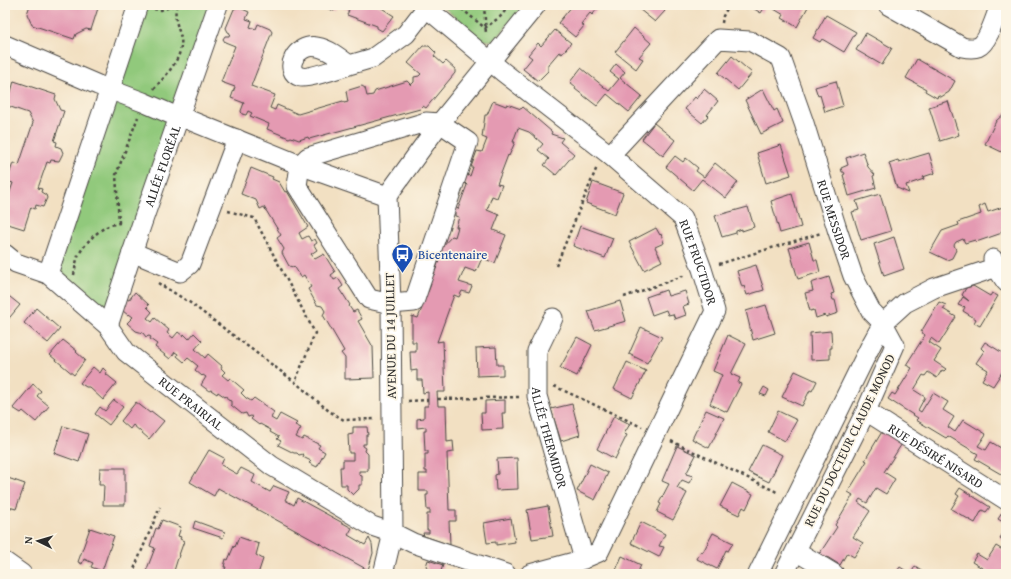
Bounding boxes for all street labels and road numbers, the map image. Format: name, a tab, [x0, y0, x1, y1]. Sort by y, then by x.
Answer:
street label: ALLÉE FLORÉAL	[139, 122, 186, 210]
street label: RUE MESSIDOR	[812, 177, 856, 263]
street label: RUE FRUCTIDOR	[674, 217, 722, 308]
street label: AVENUE DU 14 JUILLET	[380, 272, 401, 399]
street label: RUE DU DOCTEUR CLAUDE MONOD	[799, 351, 900, 530]
street label: RUE PRAIRIAL	[155, 372, 228, 435]
street label: ALLÉE THERMIDOR	[527, 387, 572, 491]
street label: RUE DÉSIRÉ NISARD	[885, 419, 987, 493]

